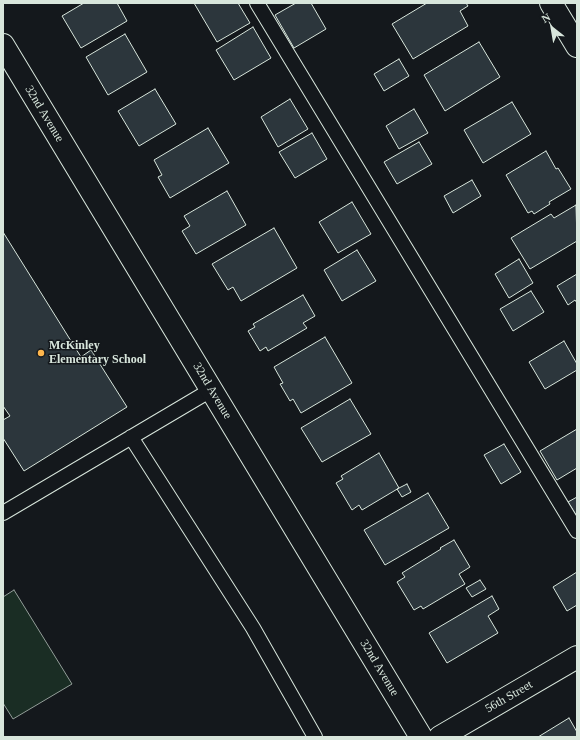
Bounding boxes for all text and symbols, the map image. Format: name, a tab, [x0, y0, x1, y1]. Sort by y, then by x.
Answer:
north arrow	[532, 8, 572, 48]
text: N	[539, 11, 552, 25]
street label: 32nd Avenue	[21, 83, 67, 145]
place label: McKinley Elementary School	[49, 339, 146, 367]
marker: McKinley Elementary School	[36, 348, 46, 358]
street label: 32nd Avenue	[189, 360, 235, 422]
street label: 32nd Avenue	[356, 637, 402, 699]
street label: 56th Street	[483, 678, 535, 716]

